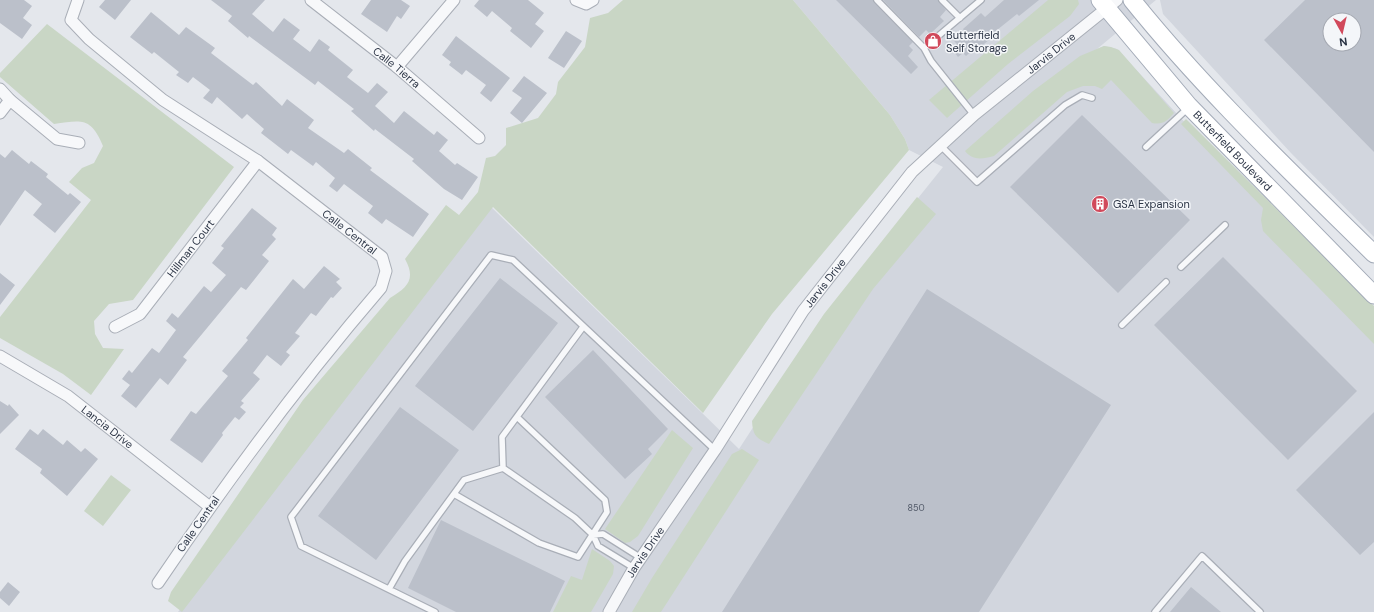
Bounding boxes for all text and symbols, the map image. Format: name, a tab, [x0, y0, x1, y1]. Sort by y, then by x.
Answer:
north arrow	[1322, 12, 1362, 52]
place label: Butterfield Self Storage	[946, 28, 1007, 55]
street label: Jarvis Drive	[1024, 29, 1078, 77]
shop icon: Butterfield Self Storage	[923, 31, 943, 51]
text: N	[1338, 34, 1348, 49]
street label: Calle Tierra	[370, 44, 423, 91]
street label: Butterfield Boulevard	[1190, 108, 1275, 194]
building icon: GSA Expansion	[1090, 194, 1110, 214]
place label: GSA Expansion	[1113, 197, 1190, 211]
street label: Calle Central	[320, 206, 380, 257]
street label: Hillman Court	[164, 217, 217, 280]
street label: Jarvis Drive	[801, 255, 849, 310]
street label: Lancia Drive	[79, 402, 136, 451]
street label: Calle Central	[174, 493, 222, 555]
house number: 850	[907, 502, 925, 514]
street label: Jarvis Drive	[623, 524, 667, 580]

